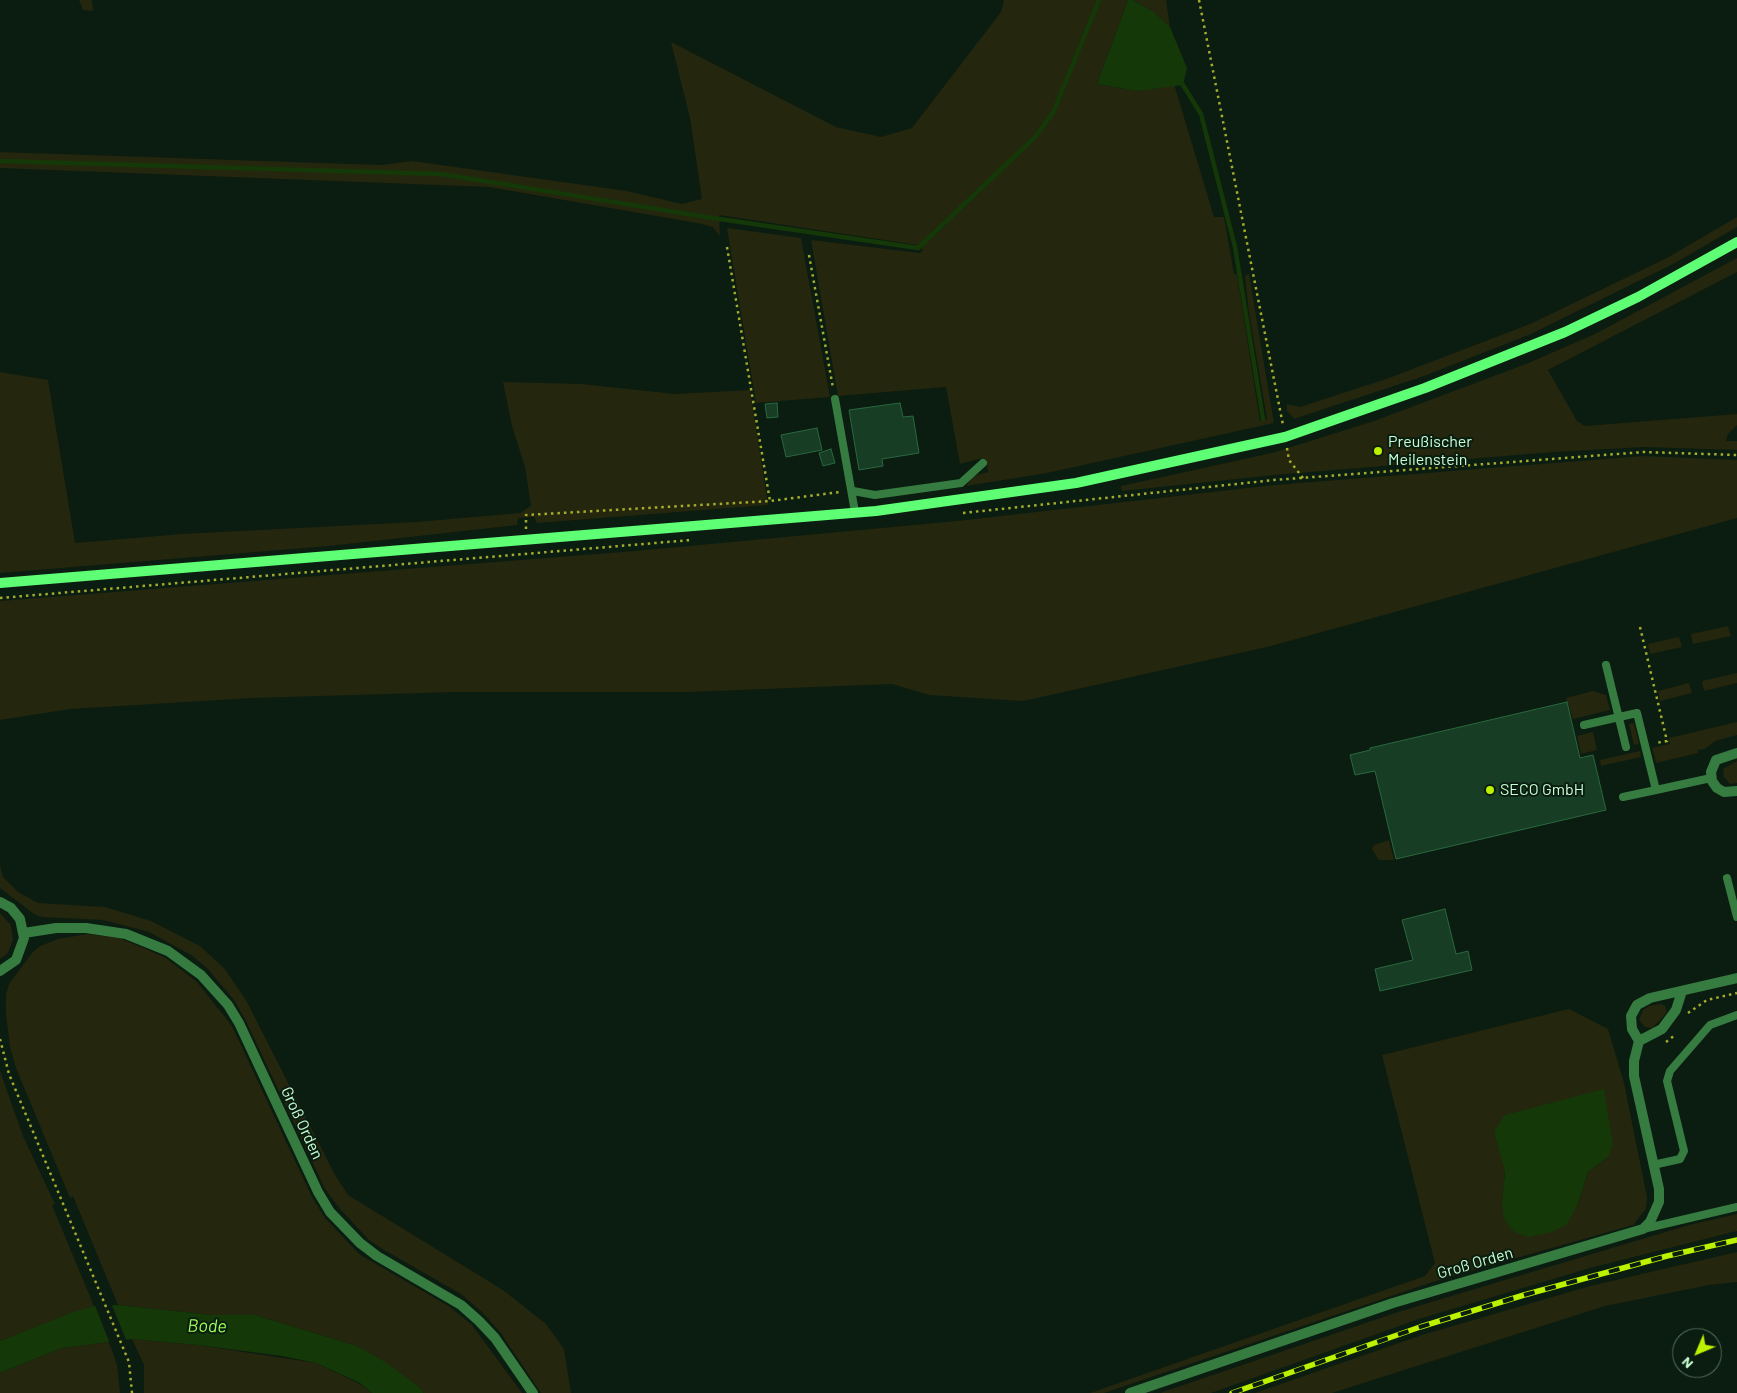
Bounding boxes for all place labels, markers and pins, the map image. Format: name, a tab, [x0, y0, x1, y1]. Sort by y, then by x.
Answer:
place label: Preußischer Meilenstein	[1388, 432, 1472, 470]
marker: Preußischer Meilenstein	[1372, 445, 1384, 457]
place label: SECO GmbH	[1500, 780, 1584, 800]
marker: SECO GmbH	[1484, 784, 1496, 796]

